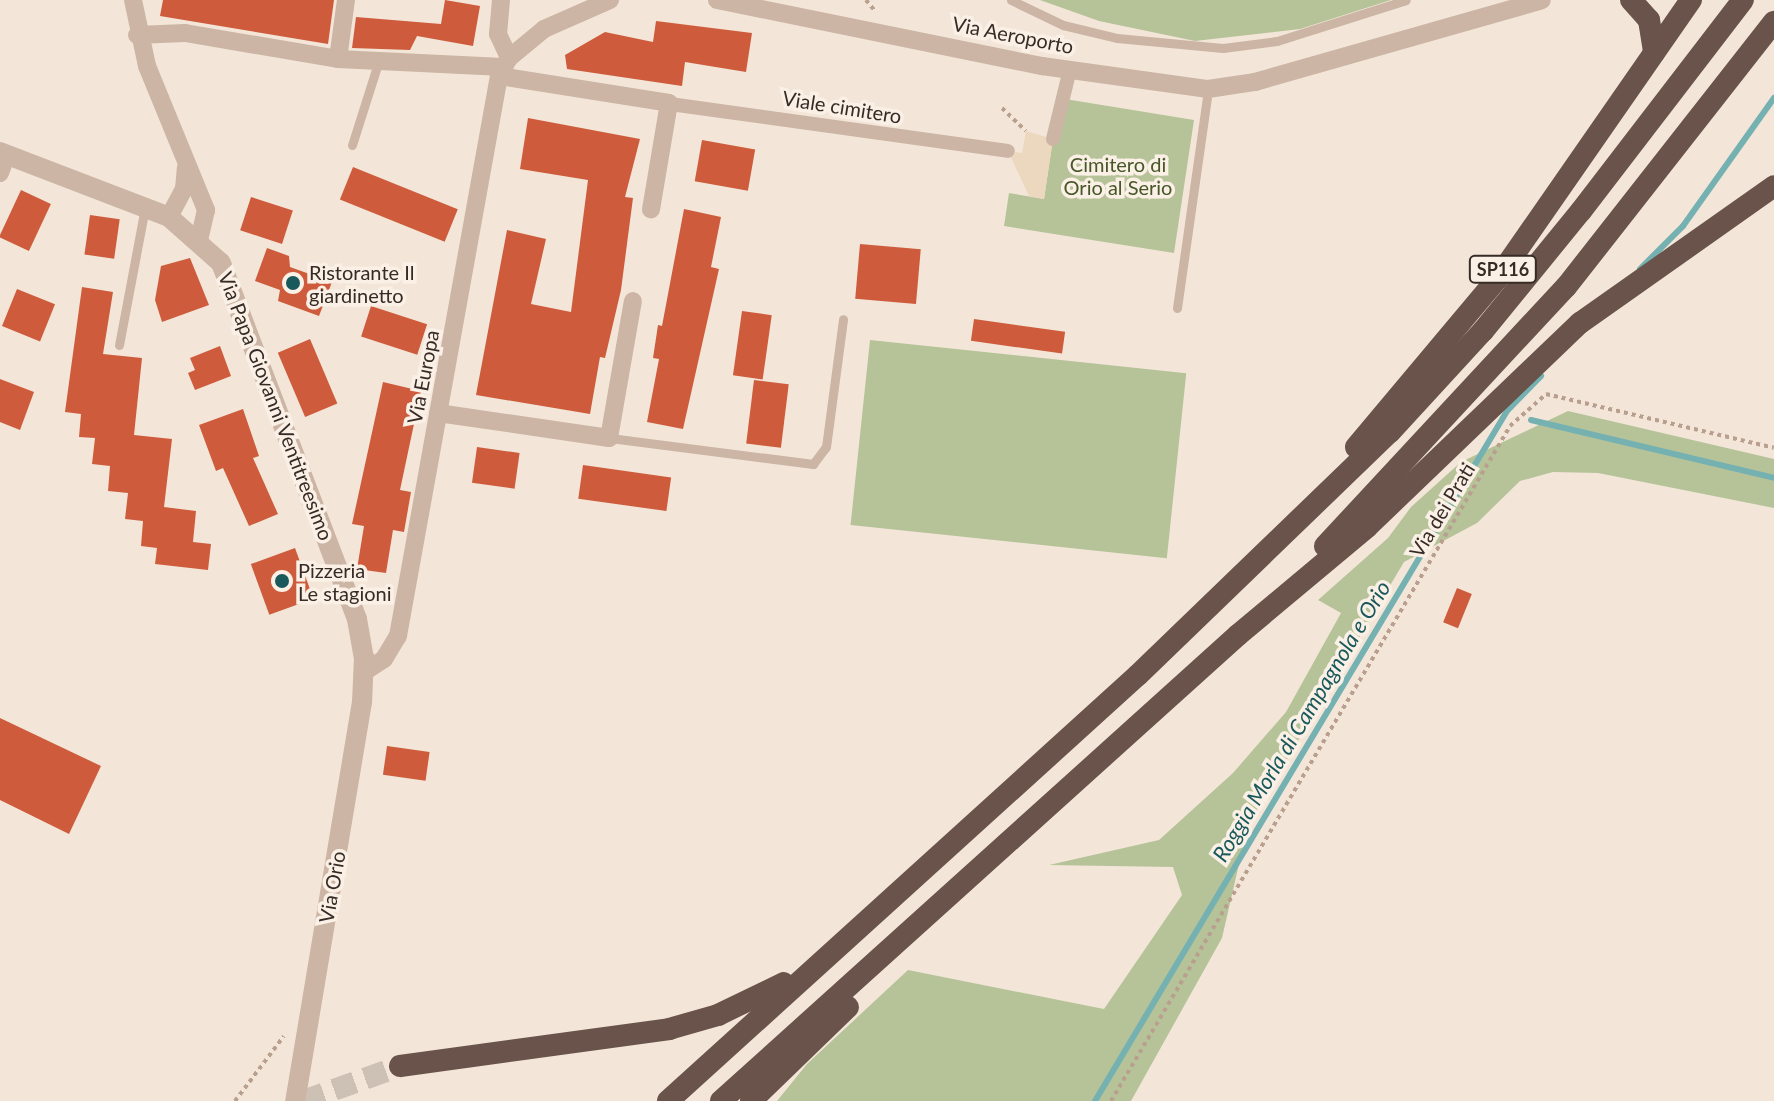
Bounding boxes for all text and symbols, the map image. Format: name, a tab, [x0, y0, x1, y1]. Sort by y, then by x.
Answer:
street label: Via Aeroporto	[950, 11, 1076, 59]
street label: Viale cimitero	[781, 86, 903, 128]
park label: Cimitero di Orio al Serio	[1064, 153, 1172, 200]
road number: SP116	[1467, 255, 1539, 283]
place label: Ristorante Il giardinetto	[309, 260, 414, 307]
street label: Via Papa Giovanni Ventitreesimo	[213, 268, 339, 544]
marker: Ristorante Il giardinetto	[284, 274, 302, 292]
street label: Via Europa	[402, 328, 444, 426]
street label: Via dei Prati	[1404, 458, 1480, 562]
place label: Pizzeria Le stagioni	[298, 558, 391, 605]
marker: Pizzeria Le stagioni	[273, 572, 291, 590]
water label: Roggia Morla di Campagnola e Orio	[1207, 576, 1395, 866]
street label: Via Orio	[314, 849, 350, 925]

